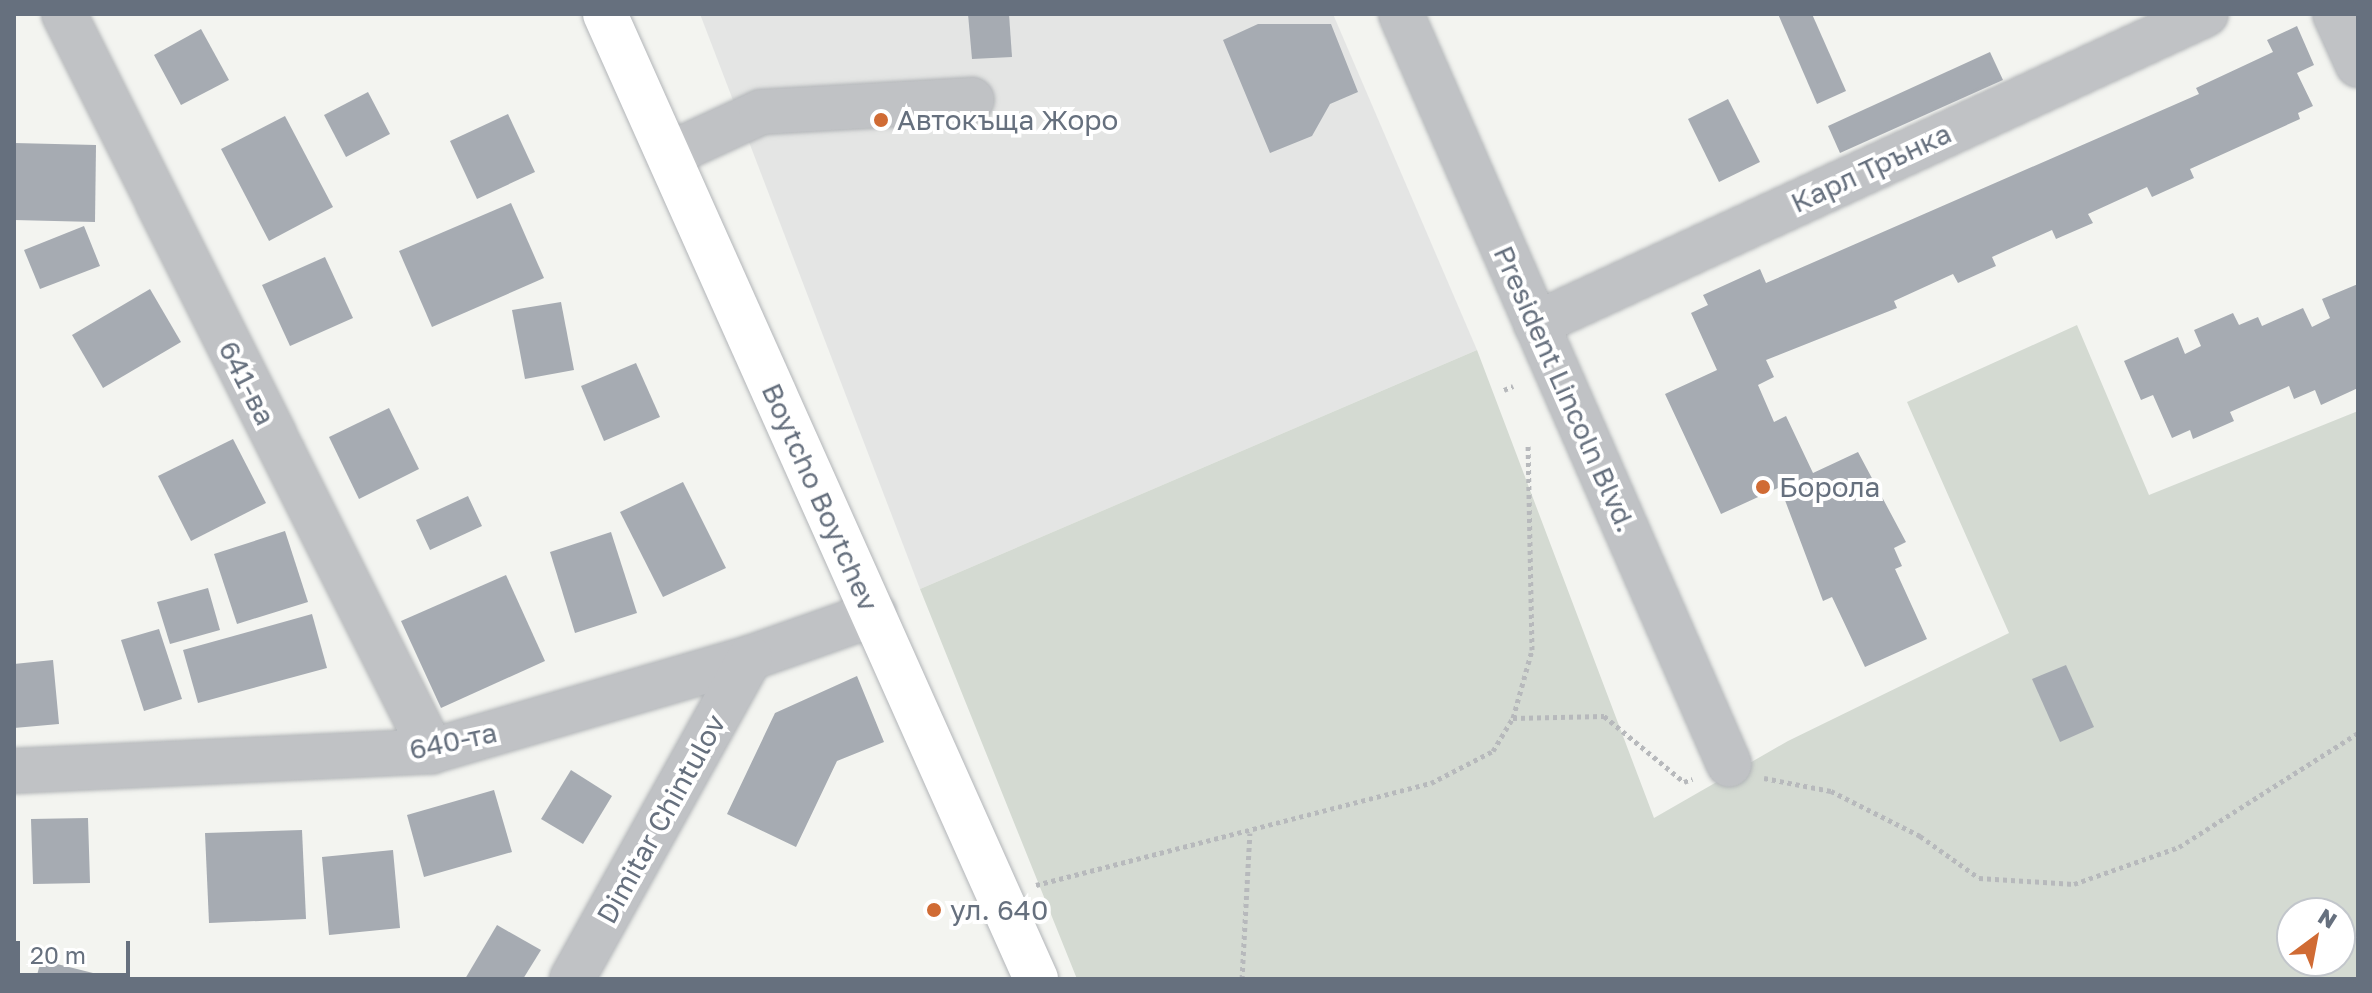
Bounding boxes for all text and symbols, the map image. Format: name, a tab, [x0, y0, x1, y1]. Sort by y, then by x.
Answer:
place label: Автокъща Жоро	[897, 103, 1118, 137]
marker: Автокъща Жоро	[872, 111, 890, 129]
street label: Карл Трънка	[1786, 116, 1956, 220]
street label: President Lincoln Blvd.	[1487, 241, 1643, 537]
street label: 641-ва	[212, 335, 282, 431]
street label: Boytcho Boytchev	[755, 378, 885, 616]
place label: Борола	[1779, 470, 1880, 504]
marker: Борола	[1754, 478, 1772, 496]
street label: Dimitar Chintulov	[590, 709, 732, 929]
street label: 640-та	[406, 715, 500, 767]
place label: ул. 640	[950, 893, 1048, 927]
north arrow	[2276, 897, 2356, 977]
marker: ул. 640	[925, 901, 943, 919]
text: N	[2314, 902, 2342, 934]
scale bar	[20, 925, 134, 975]
text: 20 m	[30, 940, 86, 969]

